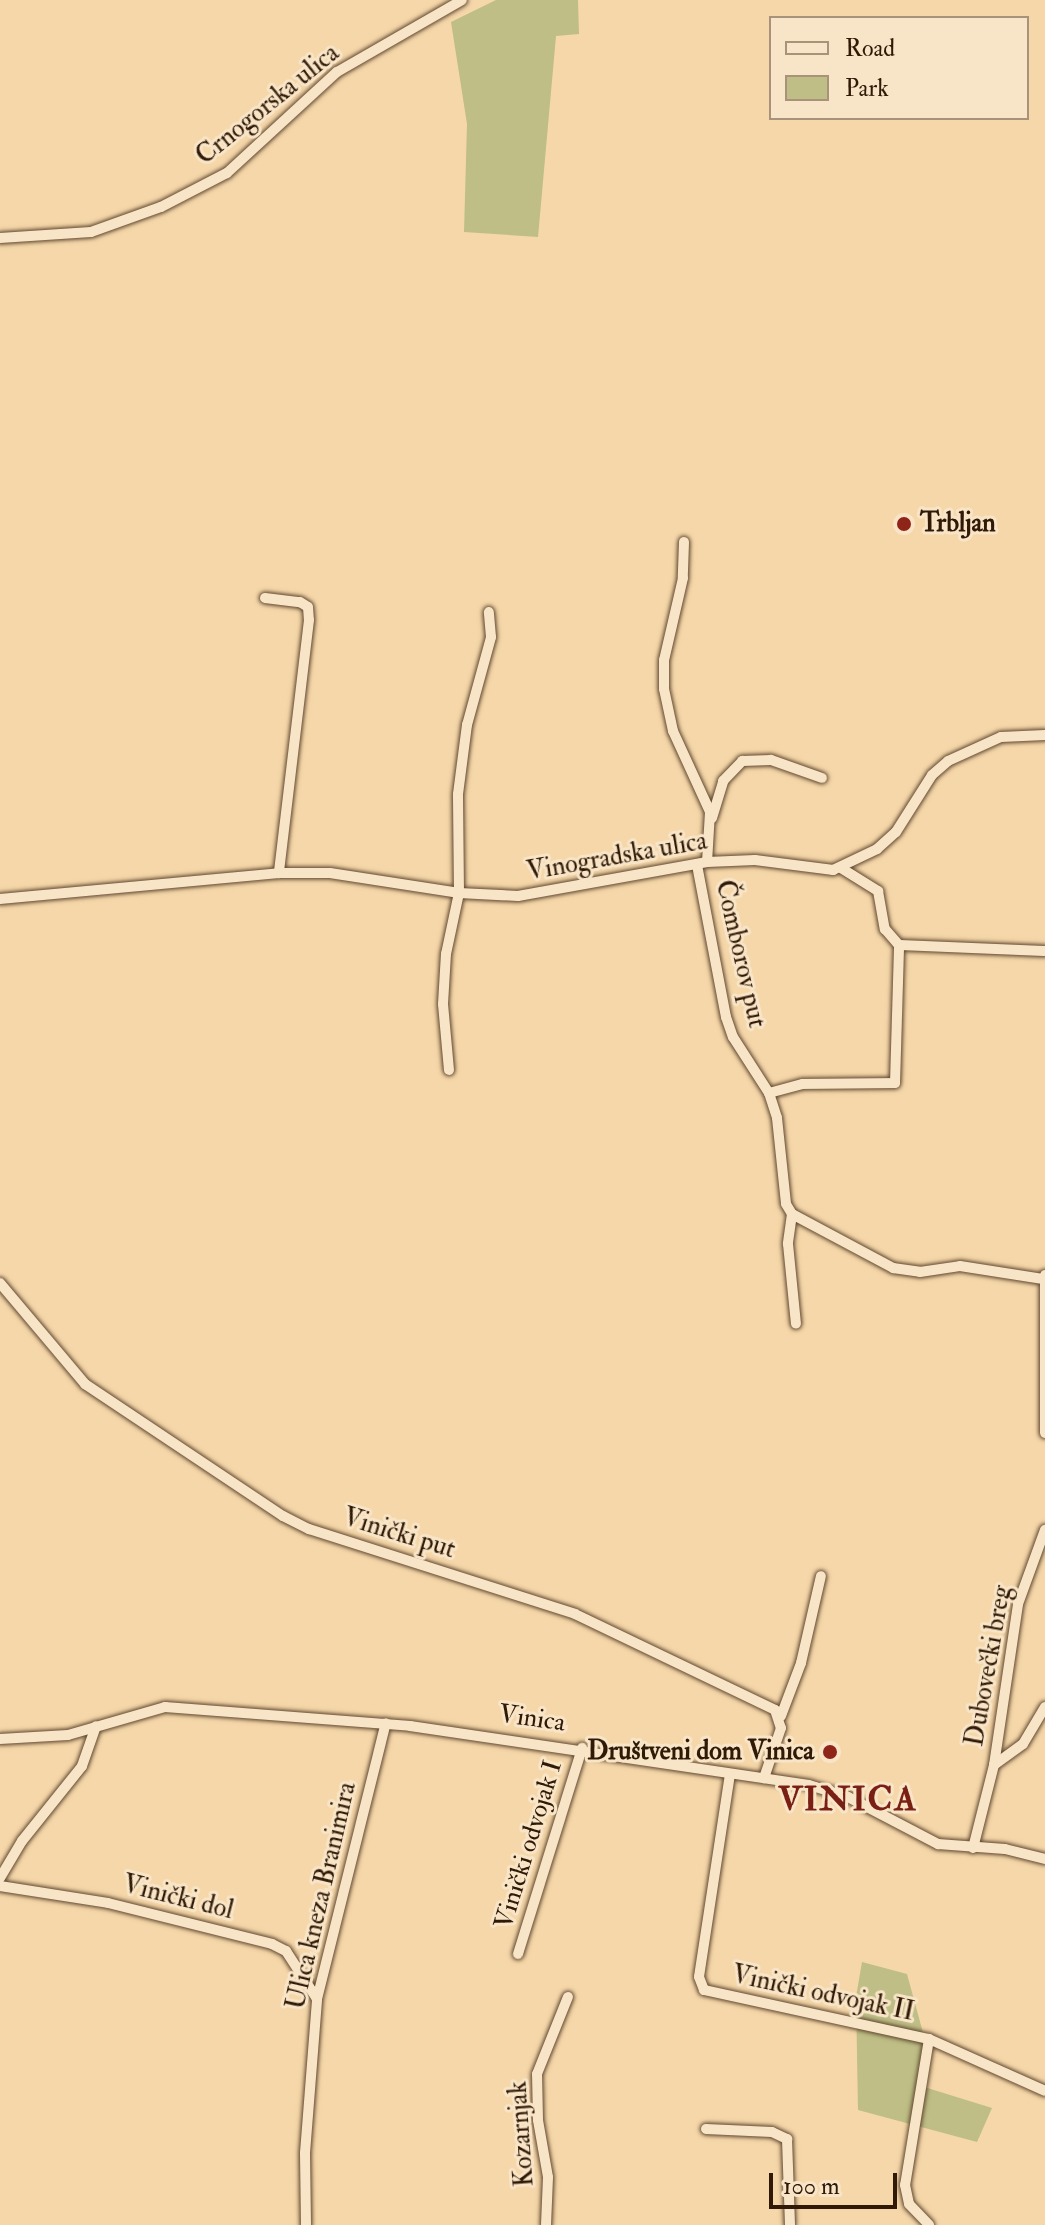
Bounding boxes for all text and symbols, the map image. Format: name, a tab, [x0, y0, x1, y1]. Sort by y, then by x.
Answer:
legend	[769, 16, 1029, 120]
text: Road	[845, 33, 895, 64]
street label: Crnogorska ulica	[190, 38, 346, 172]
text: Park	[845, 73, 889, 104]
place label: Trbljan	[920, 508, 996, 540]
marker: Trbljan	[895, 515, 913, 533]
street label: Vinogradska ulica	[524, 826, 710, 888]
street label: Čomborov put	[708, 877, 772, 1031]
street label: Vinički put	[339, 1502, 459, 1566]
street label: Dubovečki breg	[960, 1583, 1018, 1749]
street label: Vinica	[497, 1699, 567, 1739]
place label: Društveni dom Vinica	[587, 1736, 814, 1768]
marker: Društveni dom Vinica	[821, 1743, 839, 1761]
street label: Vinički odvojak I	[489, 1757, 569, 1933]
street label: Ulica kneza Branimira	[281, 1779, 363, 2013]
district label: VINICA	[778, 1780, 918, 1820]
street label: Vinički dol	[120, 1869, 236, 1927]
street label: Vinički odvojak II	[729, 1959, 917, 2029]
street label: Kozarnjak	[503, 2080, 541, 2188]
scale bar	[773, 2157, 901, 2207]
text: 100 m	[783, 2171, 840, 2202]

